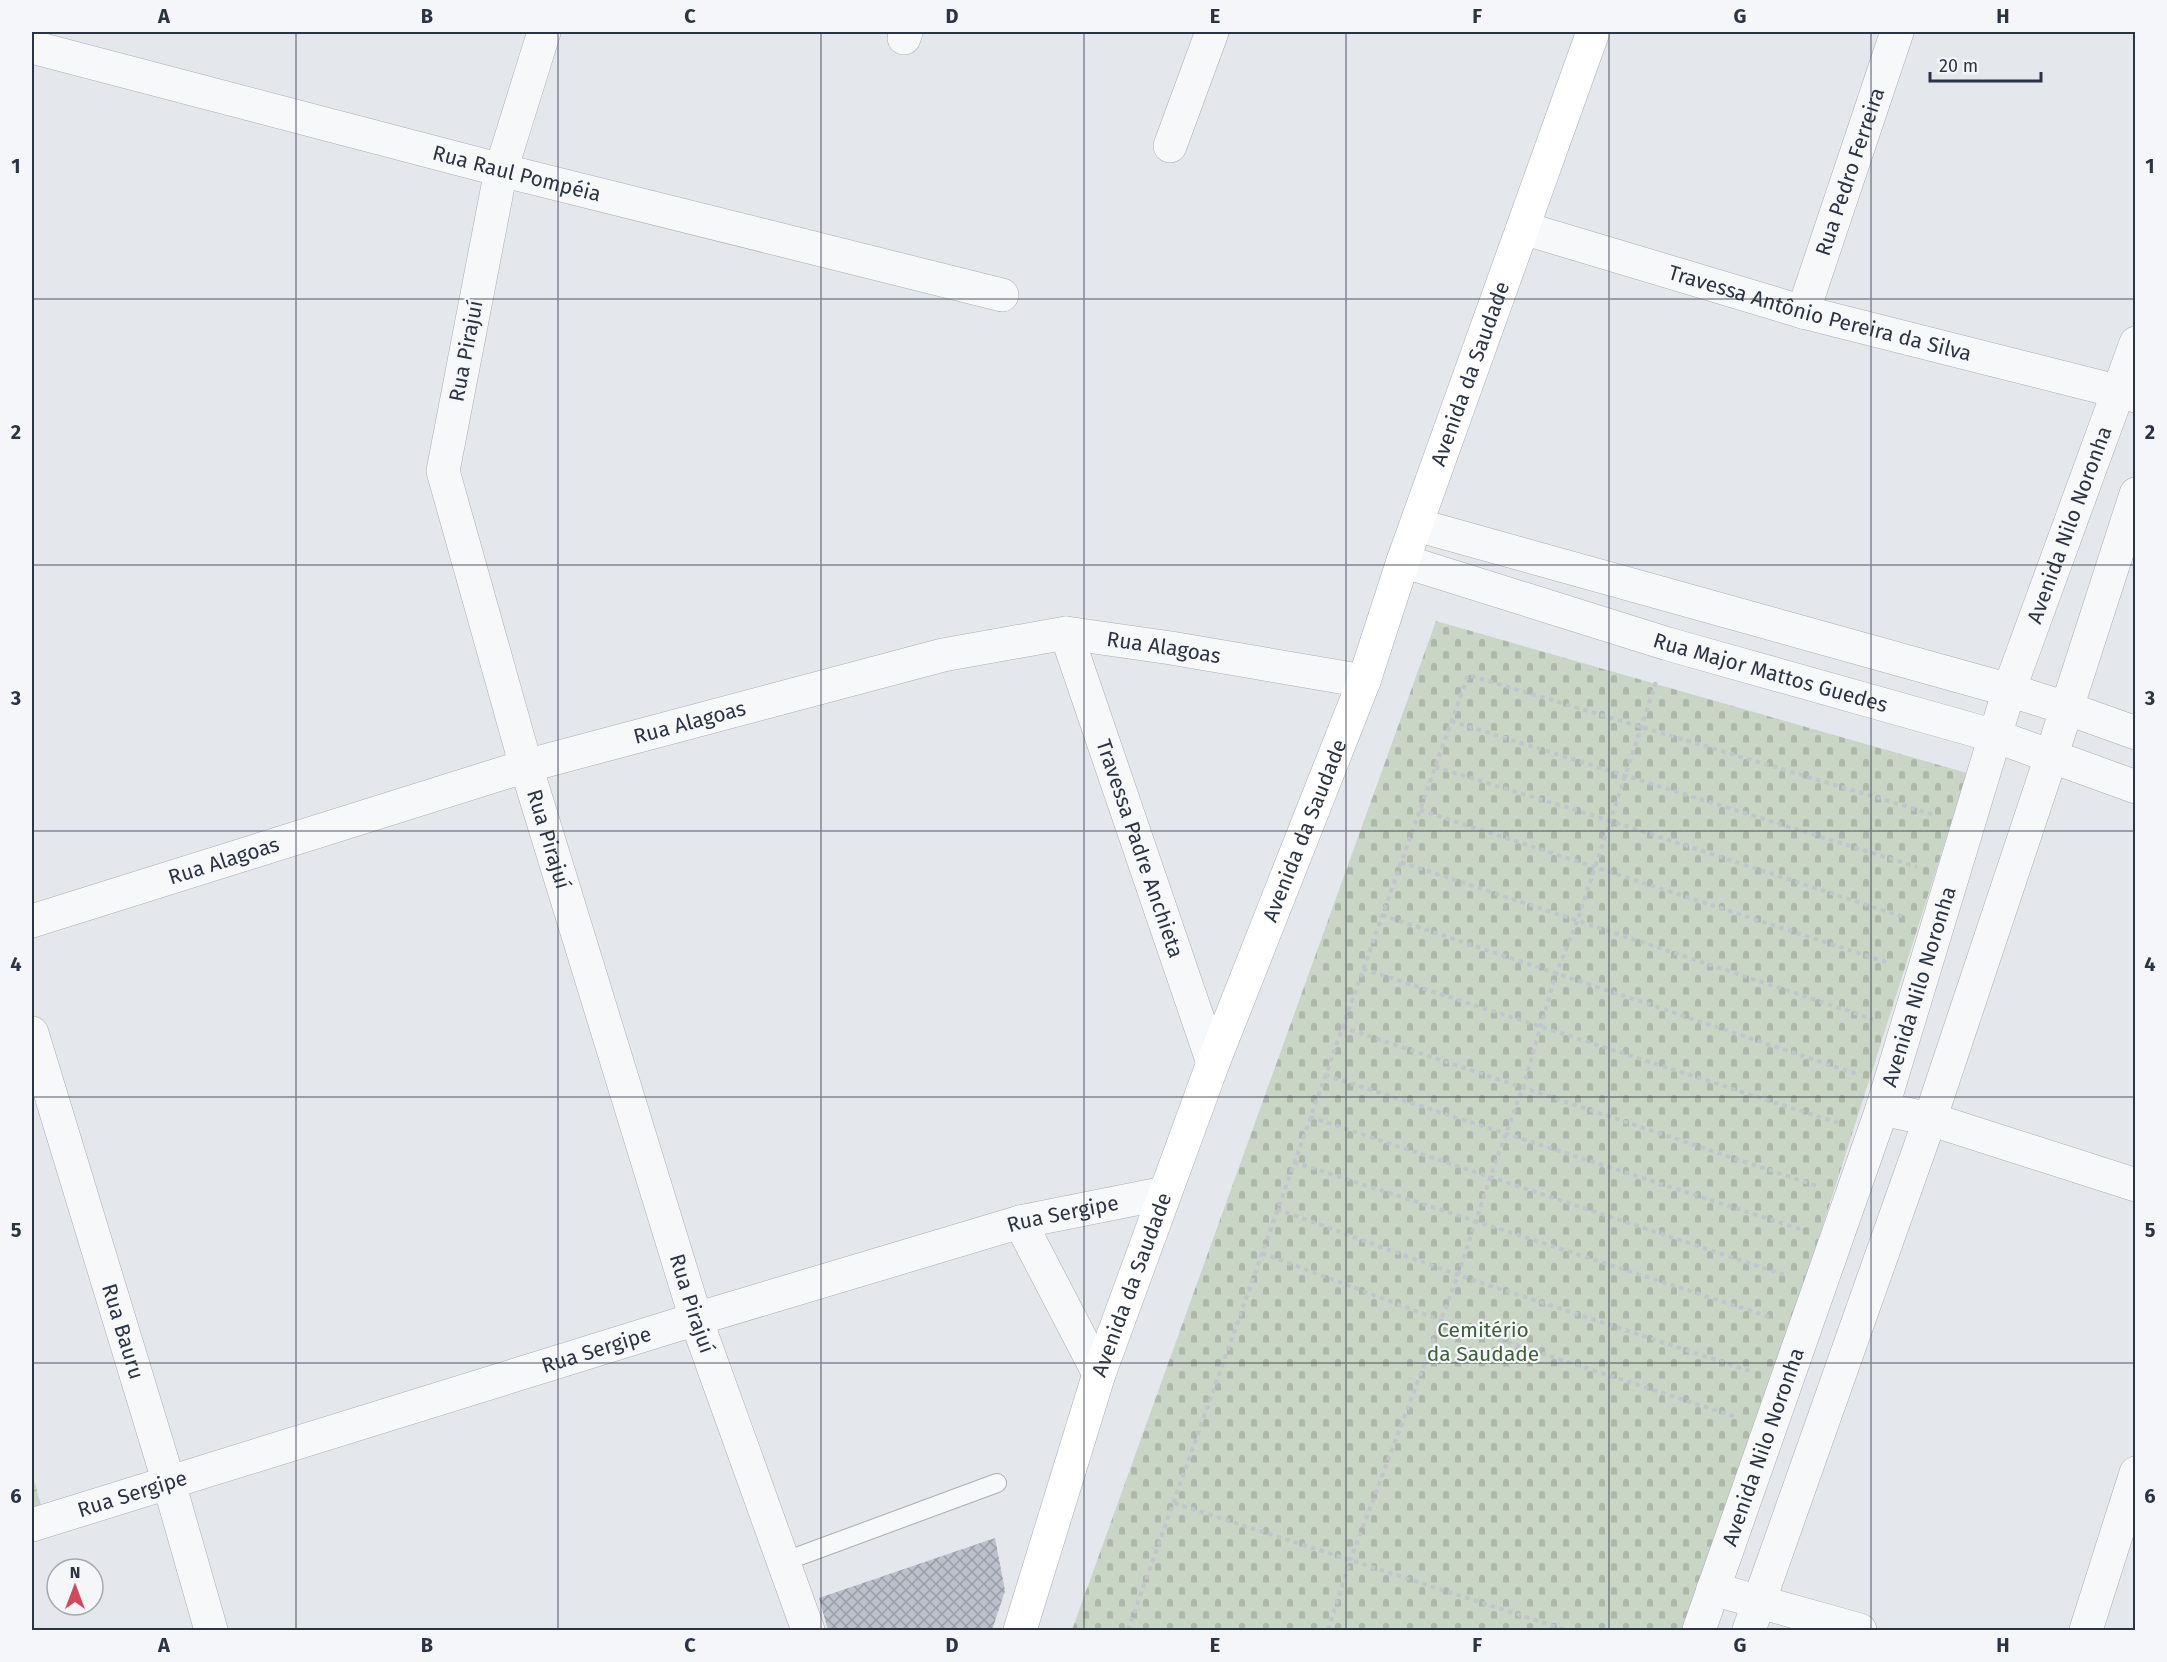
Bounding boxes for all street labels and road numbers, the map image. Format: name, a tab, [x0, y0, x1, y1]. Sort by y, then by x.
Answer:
street label: Rua Pedro Ferreira	[1810, 84, 1890, 259]
street label: Rua Raul Pompéia	[430, 140, 604, 207]
street label: Travessa Antônio Pereira da Silva	[1665, 259, 1974, 367]
street label: Avenida da Saudade	[1425, 278, 1515, 470]
street label: Rua Pirajuí	[443, 298, 489, 404]
street label: Avenida Nilo Noronha	[2021, 423, 2117, 627]
street label: Rua Alagoas	[1105, 626, 1223, 669]
street label: Rua Major Mattos Guedes	[1650, 627, 1891, 718]
street label: Rua Alagoas	[631, 695, 749, 750]
street label: Travessa Padre Anchieta	[1090, 736, 1189, 961]
street label: Avenida da Saudade	[1257, 736, 1353, 926]
street label: Rua Pirajuí	[521, 786, 576, 892]
street label: Rua Alagoas	[165, 831, 283, 890]
street label: Avenida Nilo Noronha	[1876, 883, 1962, 1090]
street label: Avenida da Saudade	[1086, 1189, 1177, 1380]
street label: Rua Sergipe	[1004, 1190, 1121, 1238]
street label: Rua Pirajuí	[664, 1251, 720, 1357]
street label: Rua Bauru	[96, 1280, 150, 1383]
street label: Rua Sergipe	[538, 1321, 654, 1379]
street label: Avenida Nilo Noronha	[1717, 1344, 1810, 1549]
street label: Rua Sergipe	[74, 1465, 190, 1523]

